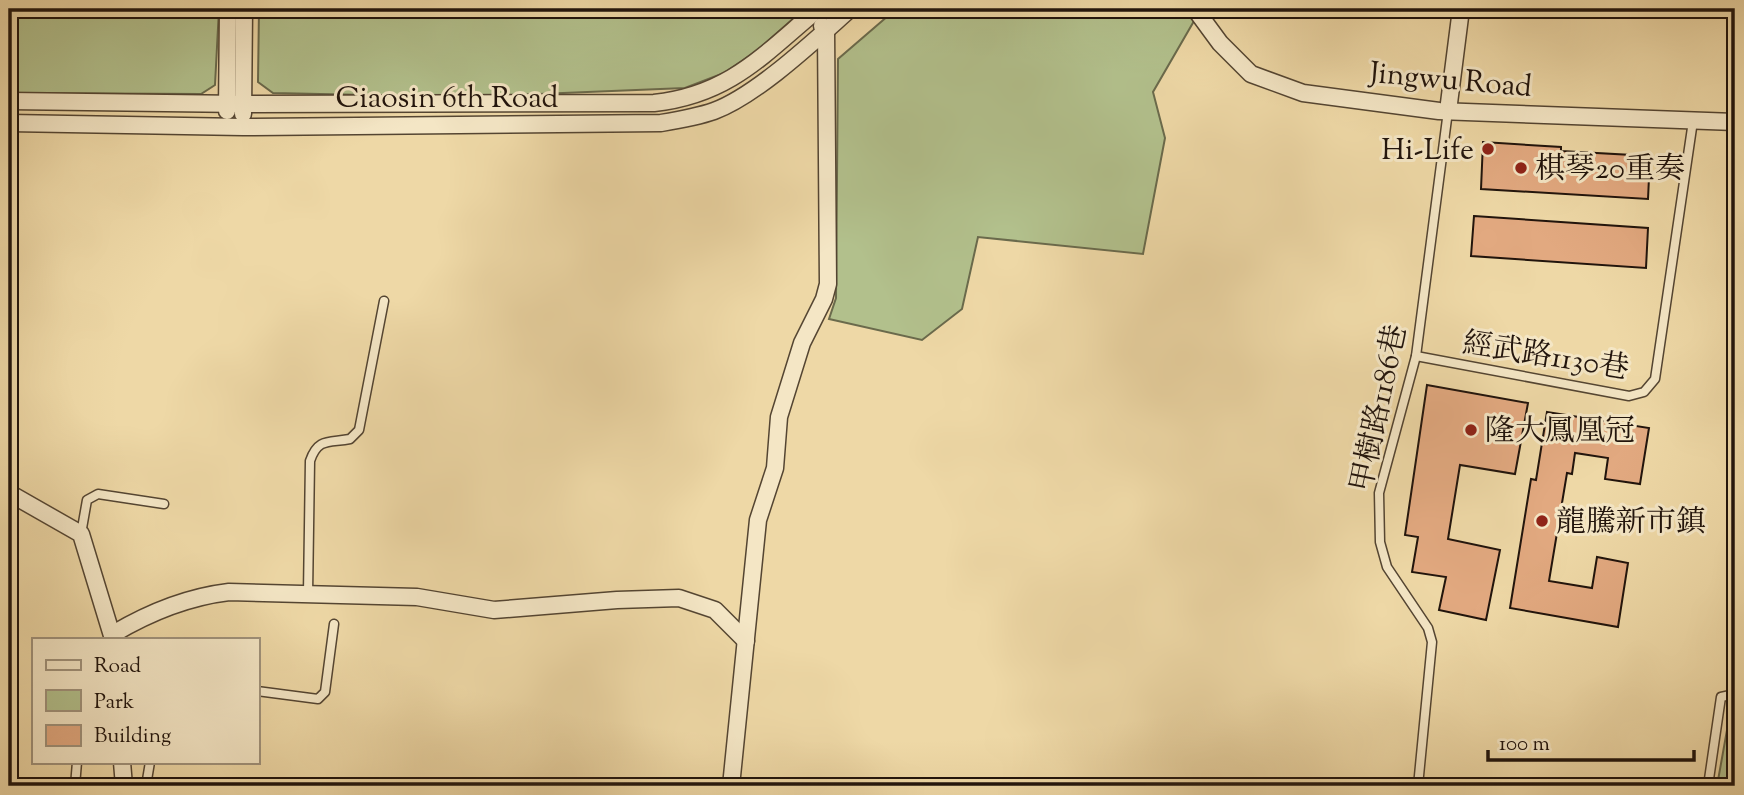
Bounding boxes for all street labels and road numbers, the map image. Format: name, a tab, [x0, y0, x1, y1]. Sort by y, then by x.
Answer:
street label: Jingwu Road	[1366, 53, 1534, 110]
street label: Ciaosin 6th Road	[336, 78, 559, 121]
street label: 甲樹路1186巷	[1342, 321, 1419, 496]
street label: 經武路1130巷	[1459, 323, 1632, 392]

